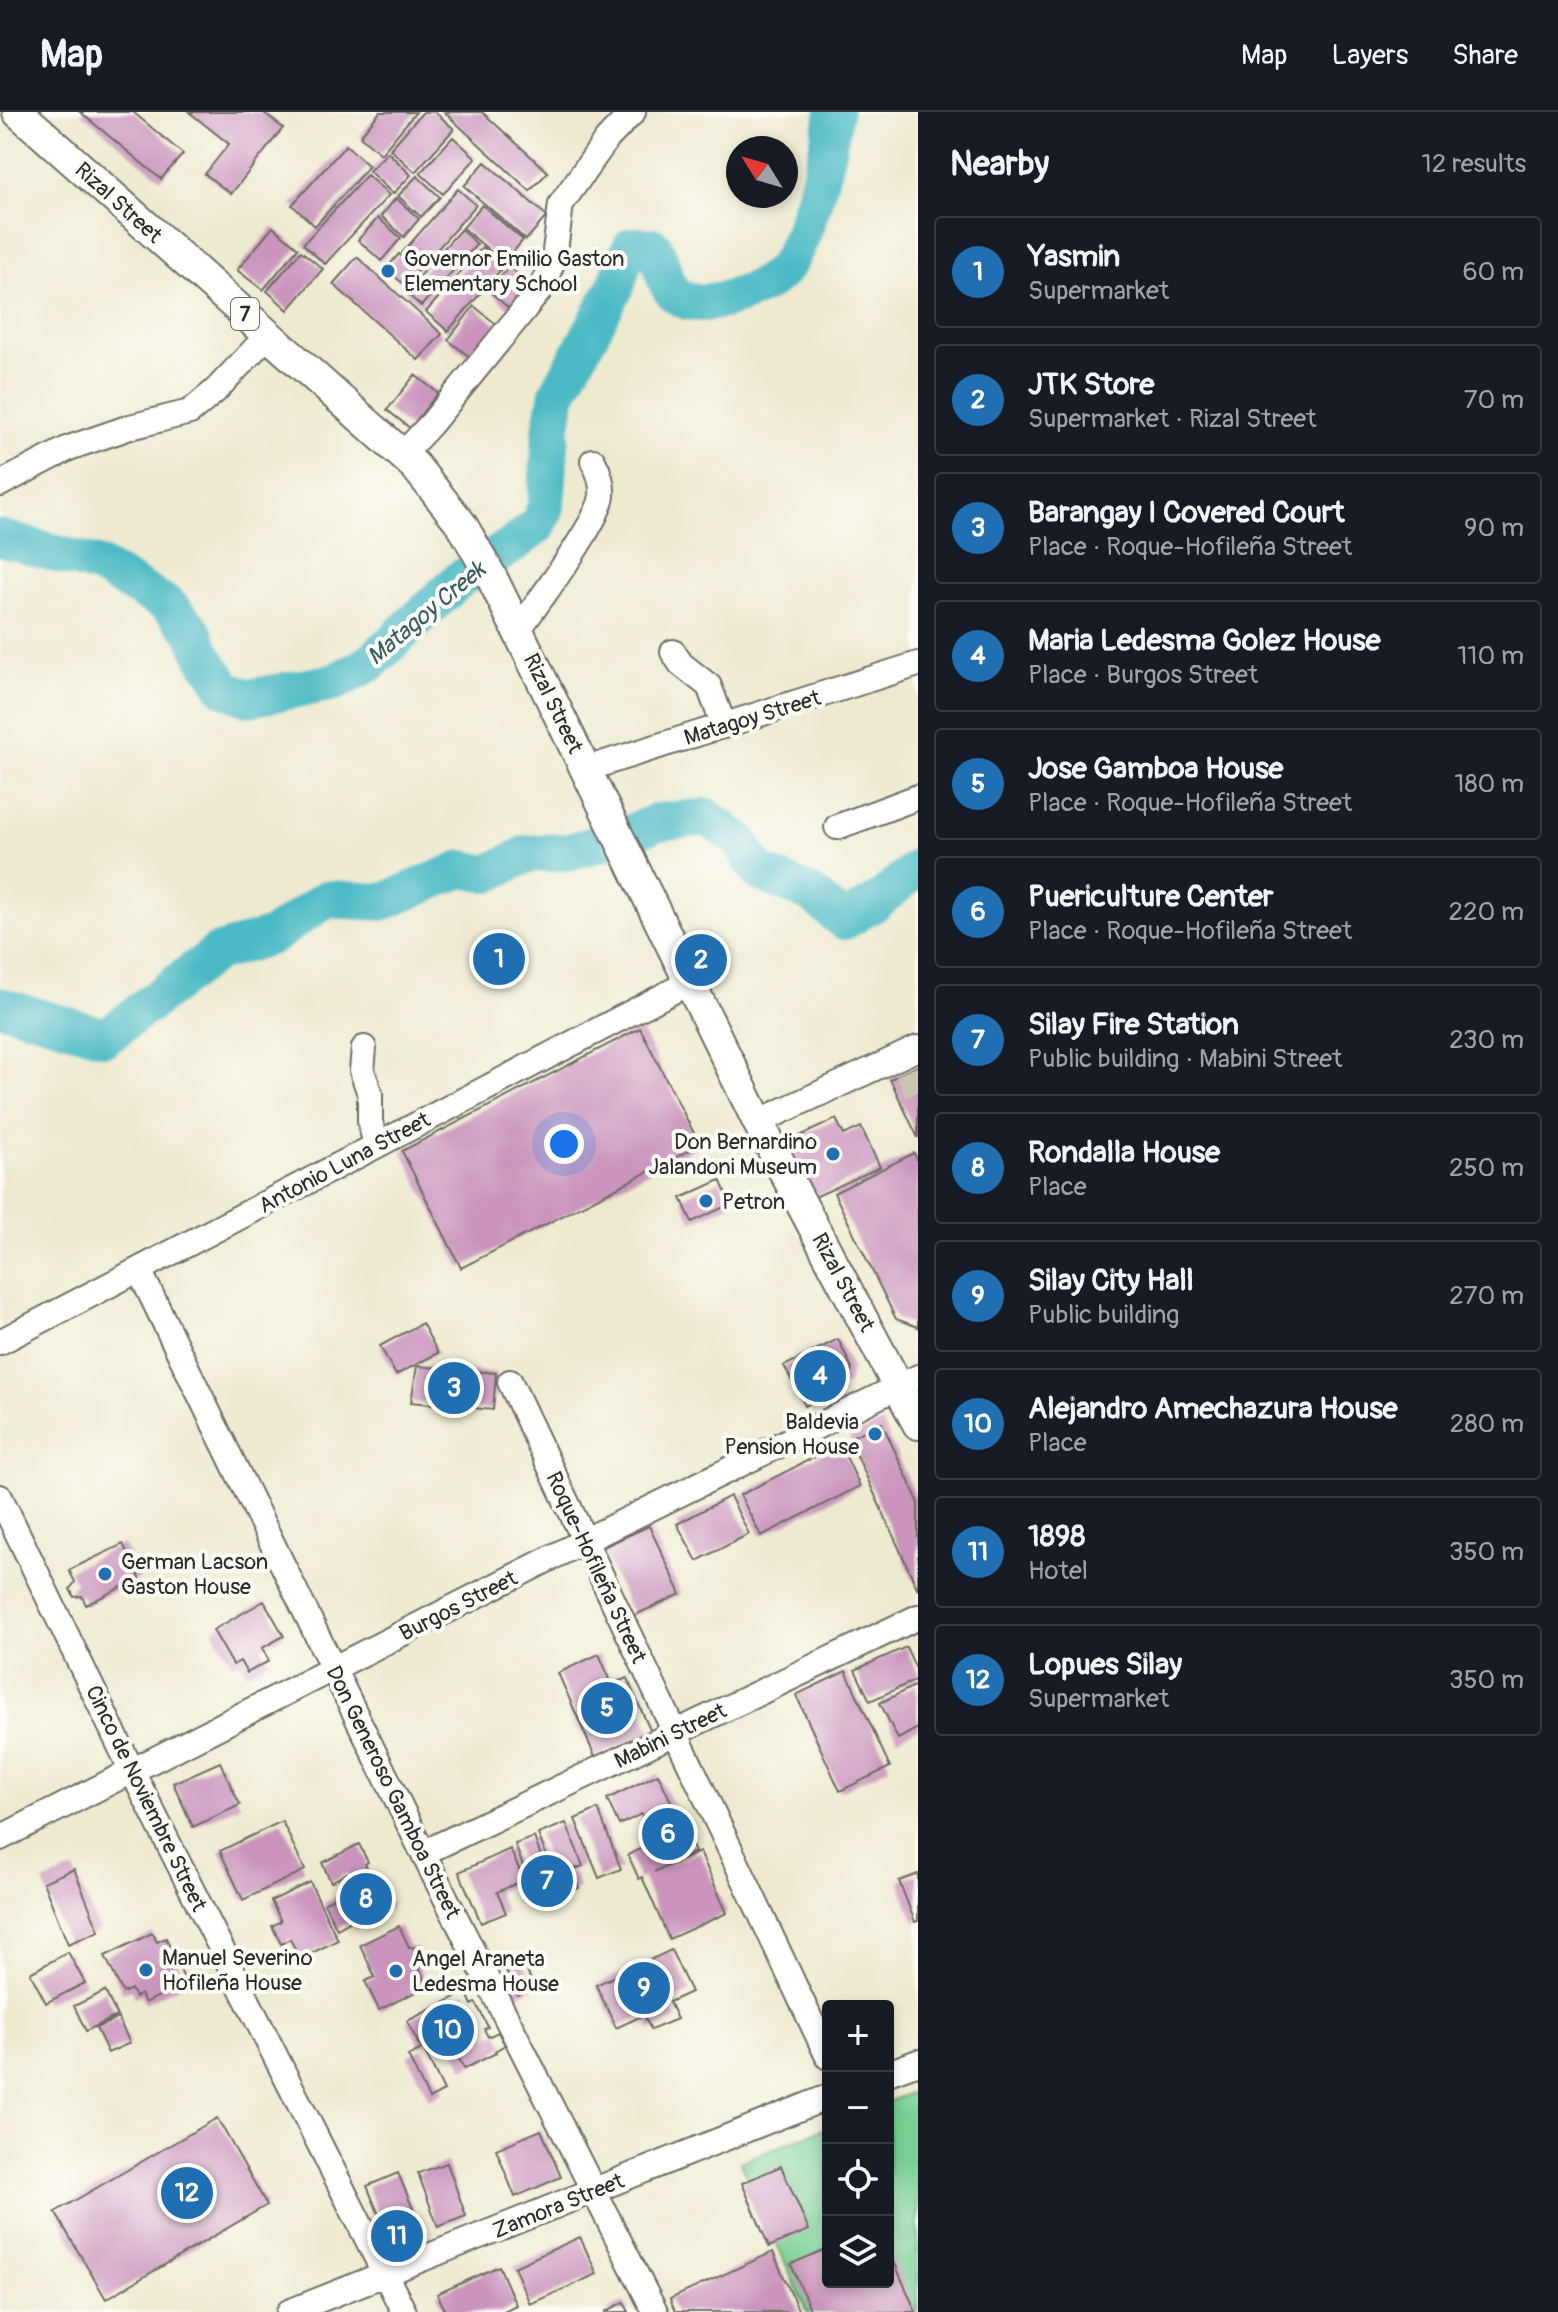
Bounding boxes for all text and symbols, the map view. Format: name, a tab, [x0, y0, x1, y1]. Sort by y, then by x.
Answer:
text: Map	[40, 31, 103, 79]
text: Map	[1241, 38, 1287, 73]
text: Layers	[1331, 38, 1408, 73]
text: Share	[1452, 38, 1518, 73]
north arrow	[726, 136, 798, 208]
text: Nearby	[950, 143, 1049, 186]
text: 12 results	[1422, 148, 1526, 180]
street label: Rizal Street	[69, 156, 168, 249]
text: Yasmin	[1028, 238, 1120, 275]
place label: Governor Emilio Gaston Elementary School	[404, 245, 625, 298]
text: 1	[973, 256, 983, 288]
text: 60 m	[1462, 256, 1524, 288]
marker: Governor Emilio Gaston Elementary School	[379, 262, 397, 280]
text: Supermarket	[1028, 275, 1169, 307]
road number: 7	[231, 298, 259, 330]
text: JTK Store	[1028, 366, 1154, 403]
text: 2	[971, 384, 985, 416]
text: 70 m	[1464, 384, 1524, 416]
text: Supermarket · Rizal Street	[1028, 403, 1317, 435]
text: Barangay I Covered Court	[1028, 494, 1345, 531]
text: 3	[971, 512, 985, 544]
text: 90 m	[1464, 512, 1524, 544]
text: Place · Roque-Hofileña Street	[1028, 531, 1352, 563]
water label: Matagoy Creek	[361, 554, 493, 671]
text: Maria Ledesma Golez House	[1028, 622, 1381, 659]
text: 4	[970, 640, 986, 672]
text: 110 m	[1457, 640, 1524, 672]
street label: Rizal Street	[517, 649, 589, 758]
text: Place · Burgos Street	[1028, 659, 1258, 691]
street label: Matagoy Street	[681, 684, 824, 752]
text: Jose Gamboa House	[1028, 750, 1283, 787]
text: 5	[971, 768, 985, 800]
text: 180 m	[1454, 768, 1524, 800]
text: Place · Roque-Hofileña Street	[1028, 787, 1352, 819]
text: Puericulture Center	[1028, 878, 1274, 915]
text: 6	[970, 896, 986, 928]
text: 220 m	[1448, 896, 1524, 928]
text: Place · Roque-Hofileña Street	[1028, 915, 1352, 947]
pin: 1	[473, 929, 525, 989]
pin: 2	[675, 930, 727, 990]
text: Silay Fire Station	[1028, 1006, 1239, 1043]
text: 7	[971, 1024, 985, 1056]
text: 230 m	[1449, 1024, 1524, 1056]
text: Public building · Mabini Street	[1028, 1043, 1343, 1075]
street label: Antonio Luna Street	[254, 1106, 435, 1220]
your location	[544, 1124, 584, 1164]
place label: Don Bernardino Jalandoni Museum	[648, 1128, 817, 1181]
text: Rondalla House	[1028, 1134, 1220, 1171]
marker: Don Bernardino Jalandoni Museum	[824, 1145, 842, 1163]
text: 8	[971, 1152, 985, 1184]
text: 250 m	[1449, 1152, 1524, 1184]
text: Place	[1028, 1171, 1087, 1203]
place label: Petron	[722, 1188, 785, 1216]
marker: Petron	[697, 1192, 715, 1210]
street label: Rizal Street	[805, 1228, 881, 1337]
text: Silay City Hall	[1028, 1262, 1194, 1299]
text: 9	[971, 1280, 985, 1312]
text: 270 m	[1449, 1280, 1524, 1312]
text: Public building	[1028, 1299, 1179, 1331]
pin: 4	[794, 1346, 846, 1406]
pin: 3	[428, 1358, 480, 1418]
text: Alejandro Amechazura House	[1028, 1390, 1398, 1427]
place label: Baldevia Pension House	[724, 1408, 859, 1461]
text: 10	[964, 1408, 992, 1440]
text: 280 m	[1450, 1408, 1524, 1440]
marker: Baldevia Pension House	[866, 1425, 884, 1443]
text: Place	[1028, 1427, 1087, 1459]
street label: Roque-Hofileña Street	[539, 1467, 653, 1668]
text: 1898	[1028, 1518, 1085, 1555]
text: 11	[968, 1536, 988, 1568]
text: 350 m	[1449, 1536, 1524, 1568]
place label: German Lacson Gaston House	[121, 1548, 268, 1601]
text: Hotel	[1028, 1555, 1088, 1587]
street label: Burgos Street	[395, 1564, 522, 1648]
marker: German Lacson Gaston House	[96, 1565, 114, 1583]
text: Lopues Silay	[1028, 1646, 1182, 1683]
street label: Don Generoso Gamboa Street	[320, 1661, 467, 1924]
text: 12	[966, 1664, 990, 1696]
text: 350 m	[1449, 1664, 1524, 1696]
pin: 5	[581, 1678, 633, 1738]
street label: Cinco de Noviembre Street	[79, 1681, 213, 1916]
text: Supermarket	[1028, 1683, 1169, 1715]
street label: Mabini Street	[610, 1697, 731, 1775]
pin: 6	[642, 1804, 694, 1864]
pin: 7	[521, 1851, 573, 1911]
pin: 8	[340, 1869, 392, 1929]
place label: Manuel Severino Hofileña House	[162, 1944, 313, 1997]
place label: Angel Araneta Ledesma House	[412, 1945, 559, 1998]
pin: 9	[618, 1958, 670, 2018]
marker: Manuel Severino Hofileña House	[137, 1961, 155, 1979]
marker: Angel Araneta Ledesma House	[387, 1962, 405, 1980]
pin: 10	[422, 2000, 474, 2060]
map controls	[822, 2000, 894, 2288]
button: +	[822, 2000, 894, 2072]
button: −	[822, 2072, 894, 2144]
button: locate	[822, 2144, 894, 2216]
pin: 12	[161, 2163, 213, 2223]
street label: Zamora Street	[489, 2167, 628, 2245]
pin: 11	[371, 2206, 423, 2266]
button: layers	[822, 2216, 894, 2288]

